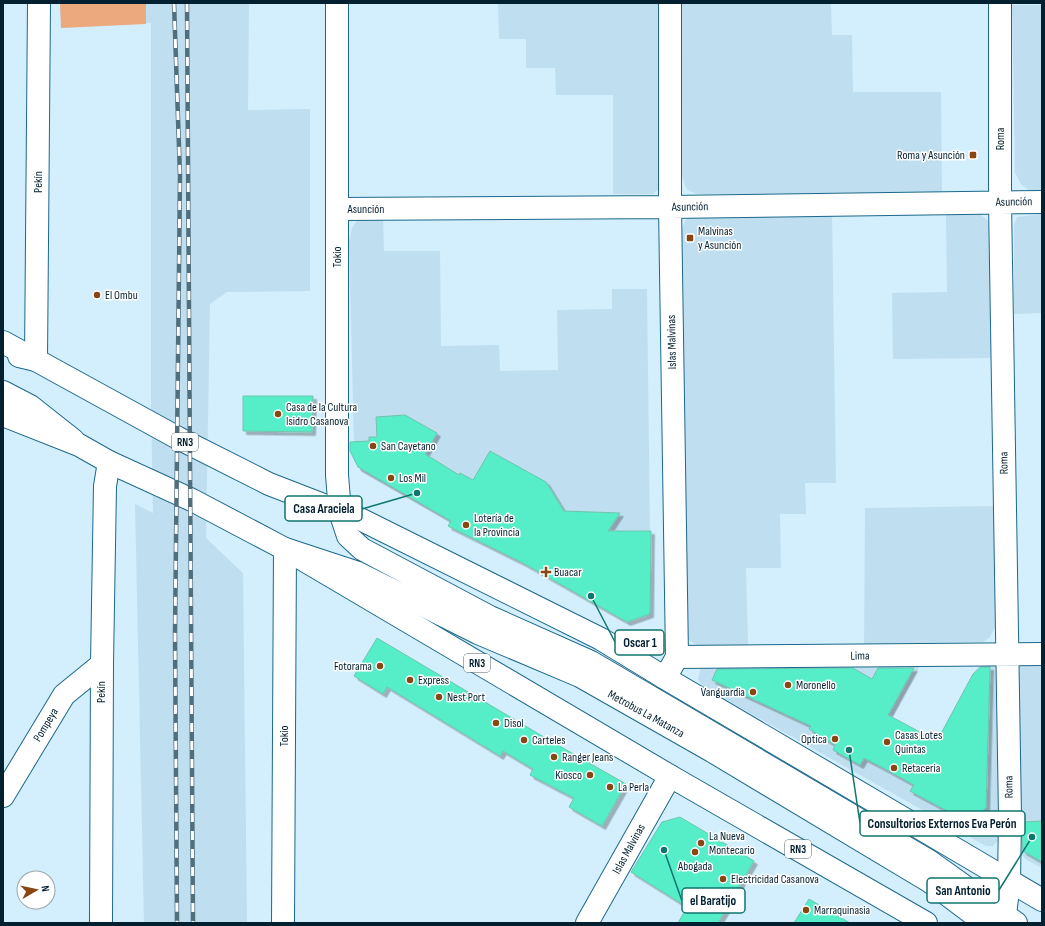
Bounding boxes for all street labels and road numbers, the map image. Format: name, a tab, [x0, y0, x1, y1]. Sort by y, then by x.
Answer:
street label: Roma	[993, 127, 1008, 150]
street label: Pekín	[31, 171, 46, 193]
street label: Asunción	[994, 194, 1033, 210]
street label: Asunción	[670, 199, 709, 215]
street label: Asunción	[347, 202, 384, 217]
street label: Tokio	[330, 247, 345, 267]
street label: Islas Malvinas	[664, 315, 680, 369]
road number: RN3	[172, 433, 198, 451]
street label: Roma	[996, 451, 1012, 474]
street label: Lima	[850, 648, 870, 664]
road number: RN3	[464, 654, 490, 672]
street label: Pekín	[94, 681, 109, 703]
street label: Metrobus La Matanza	[605, 687, 687, 741]
street label: Pompeya	[30, 705, 62, 745]
street label: Tokio	[277, 726, 292, 746]
street label: Roma	[1001, 775, 1017, 798]
street label: Islas Malvinas	[609, 821, 649, 877]
road number: RN3	[785, 840, 811, 858]

